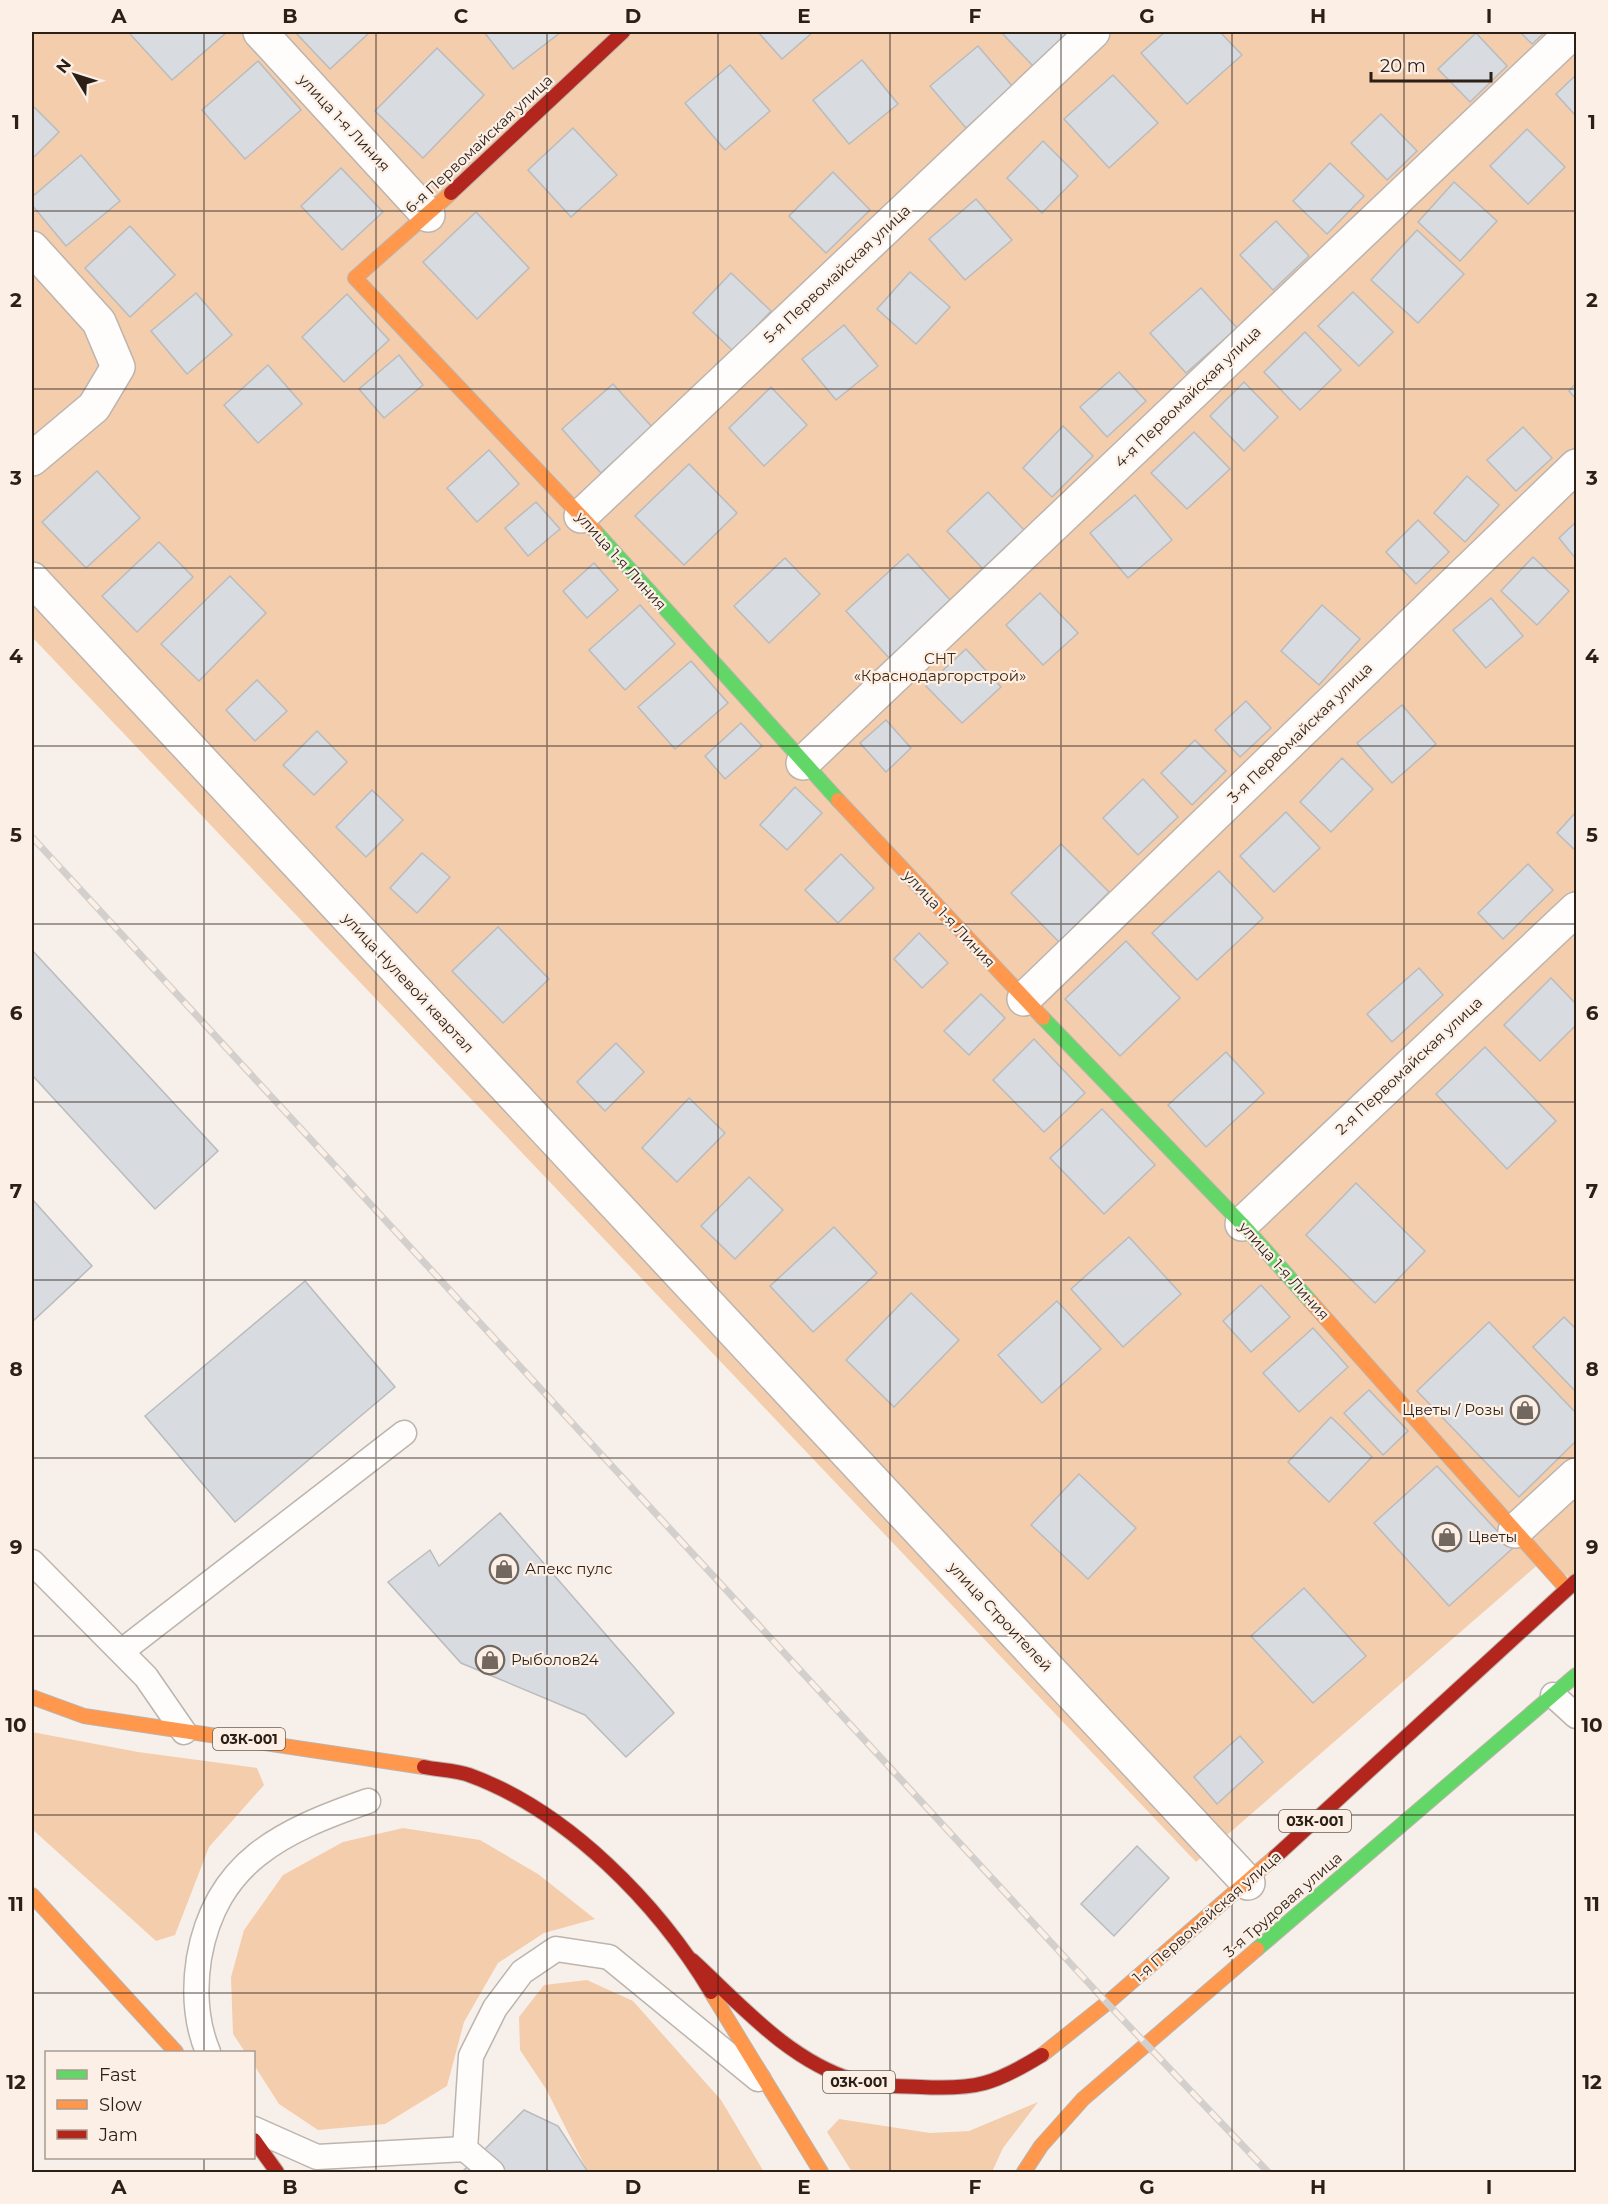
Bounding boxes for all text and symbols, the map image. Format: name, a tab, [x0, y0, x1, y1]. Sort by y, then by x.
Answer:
text: A	[110, 4, 127, 28]
text: B	[282, 4, 298, 28]
text: C	[454, 4, 469, 28]
text: D	[625, 4, 641, 28]
text: E	[797, 4, 811, 28]
text: F	[969, 4, 982, 28]
text: G	[1139, 4, 1155, 28]
text: H	[1310, 4, 1326, 28]
text: I	[1486, 4, 1492, 28]
north arrow	[45, 45, 105, 105]
scale bar	[1371, 45, 1491, 83]
text: N	[52, 55, 75, 77]
text: 20 m	[1380, 55, 1426, 77]
street label: улица 1-я Линия	[294, 69, 394, 175]
street label: 6-я Первомайская улица	[401, 70, 556, 217]
text: 1	[12, 110, 20, 134]
text: 1	[1588, 110, 1596, 134]
street label: 5-я Первомайская улица	[759, 201, 914, 347]
text: 2	[10, 288, 22, 312]
text: 2	[1586, 288, 1598, 312]
street label: 4-я Первомайская улица	[1111, 322, 1265, 471]
text: 3	[9, 466, 22, 490]
text: 3	[1585, 466, 1598, 490]
street label: улица 1-я Линия	[571, 507, 671, 614]
text: 4	[9, 644, 23, 668]
text: 4	[1585, 644, 1599, 668]
park label: СНТ «Краснодаргорстрой»	[854, 649, 1026, 685]
street label: 3-я Первомайская улица	[1223, 658, 1376, 807]
text: 5	[10, 823, 22, 847]
text: 5	[1586, 823, 1598, 847]
street label: улица 1-я Линия	[899, 865, 999, 971]
street label: улица Нулевой квартал	[338, 908, 478, 1057]
street label: 2-я Первомайская улица	[1331, 993, 1486, 1139]
text: 6	[10, 1001, 23, 1025]
text: 6	[1586, 1001, 1599, 1025]
text: 7	[10, 1179, 22, 1203]
text: 7	[1586, 1179, 1598, 1203]
street label: улица 1-я Линия	[1234, 1217, 1334, 1324]
text: 8	[9, 1357, 23, 1381]
text: 8	[1585, 1357, 1599, 1381]
shop icon: Цветы / Розы	[1509, 1394, 1541, 1426]
place label: Цветы / Розы	[1402, 1400, 1504, 1419]
shop icon: Цветы	[1431, 1521, 1463, 1553]
place label: Цветы	[1468, 1527, 1517, 1546]
text: 9	[10, 1535, 22, 1559]
text: 9	[1586, 1535, 1598, 1559]
shop icon: Апекс пулс	[488, 1553, 520, 1585]
street label: улица Строителей	[944, 1557, 1056, 1676]
place label: Апекс пулс	[525, 1559, 612, 1578]
shop icon: Рыболов24	[474, 1644, 506, 1676]
place label: Рыболов24	[511, 1650, 599, 1669]
text: 10	[5, 1713, 27, 1737]
text: 10	[1581, 1713, 1603, 1737]
road number: 03К-001	[213, 1728, 285, 1750]
road number: 03К-001	[1279, 1810, 1351, 1832]
street label: 1-я Первомайская улица	[1128, 1847, 1285, 1986]
street label: 3-я Трудовая улица	[1220, 1848, 1346, 1961]
text: 11	[8, 1892, 24, 1916]
text: 11	[1584, 1892, 1600, 1916]
legend	[45, 2051, 255, 2159]
text: Fast	[99, 2064, 137, 2086]
text: 12	[6, 2070, 26, 2094]
text: 12	[1582, 2070, 1602, 2094]
road number: 03К-001	[823, 2071, 895, 2093]
text: Slow	[99, 2094, 142, 2116]
text: Jam	[98, 2124, 138, 2146]
text: A	[110, 2175, 127, 2199]
text: B	[282, 2175, 298, 2199]
text: C	[454, 2175, 469, 2199]
text: D	[625, 2175, 641, 2199]
text: E	[797, 2175, 811, 2199]
text: F	[969, 2175, 982, 2199]
text: G	[1139, 2175, 1155, 2199]
text: H	[1310, 2175, 1326, 2199]
text: I	[1486, 2175, 1492, 2199]

